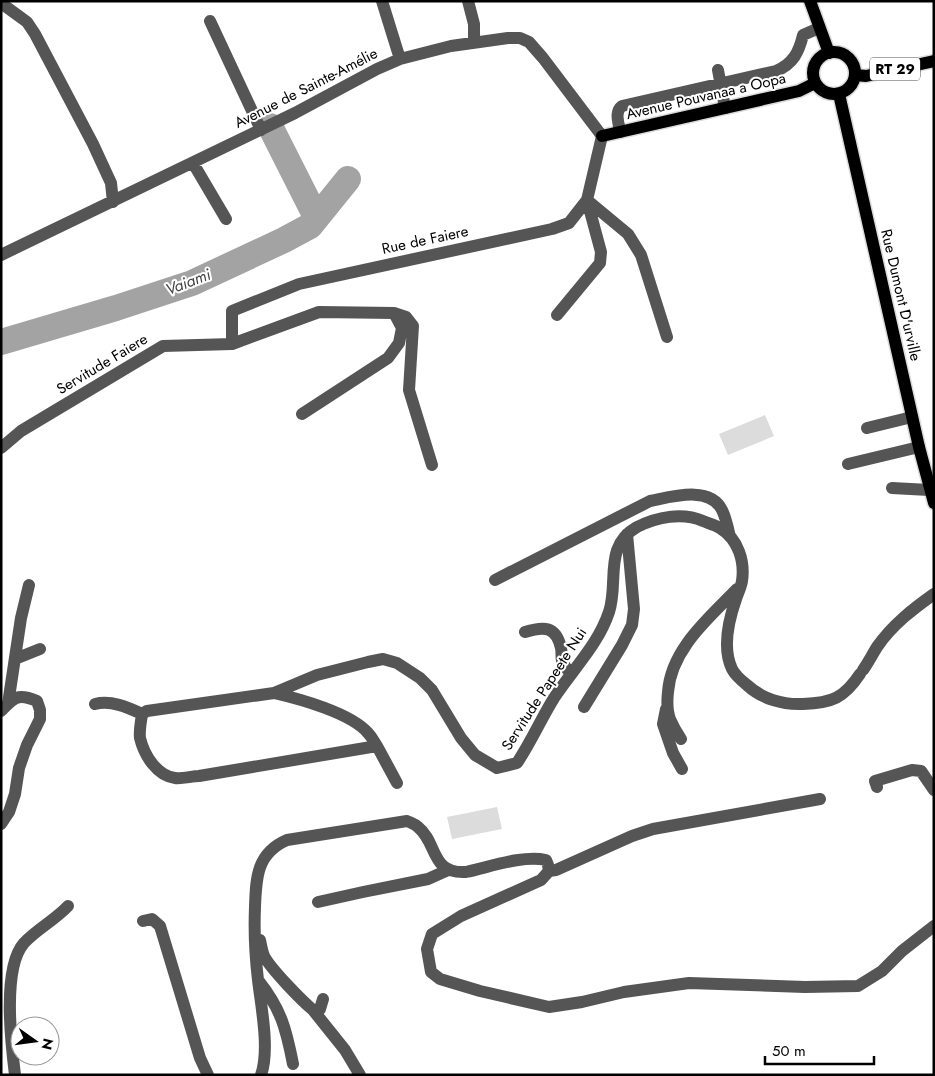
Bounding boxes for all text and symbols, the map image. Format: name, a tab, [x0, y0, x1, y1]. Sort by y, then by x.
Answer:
street label: Avenue de Sainte-Amélie	[231, 42, 382, 134]
road number: RT 29	[870, 58, 920, 80]
street label: Avenue Pouvanaa a Oopa	[624, 67, 788, 125]
street label: Rue de Faiere	[380, 220, 471, 260]
street label: Rue Dumont D'urville	[875, 227, 927, 363]
water label: Vaiami	[162, 263, 215, 301]
street label: Servitude Faiere	[52, 328, 152, 400]
street label: Servitude Papeete Nui	[496, 623, 592, 755]
north arrow	[10, 1016, 60, 1066]
scale bar	[765, 1034, 874, 1066]
text: N	[37, 1036, 59, 1052]
text: 50 m	[772, 1040, 806, 1062]

